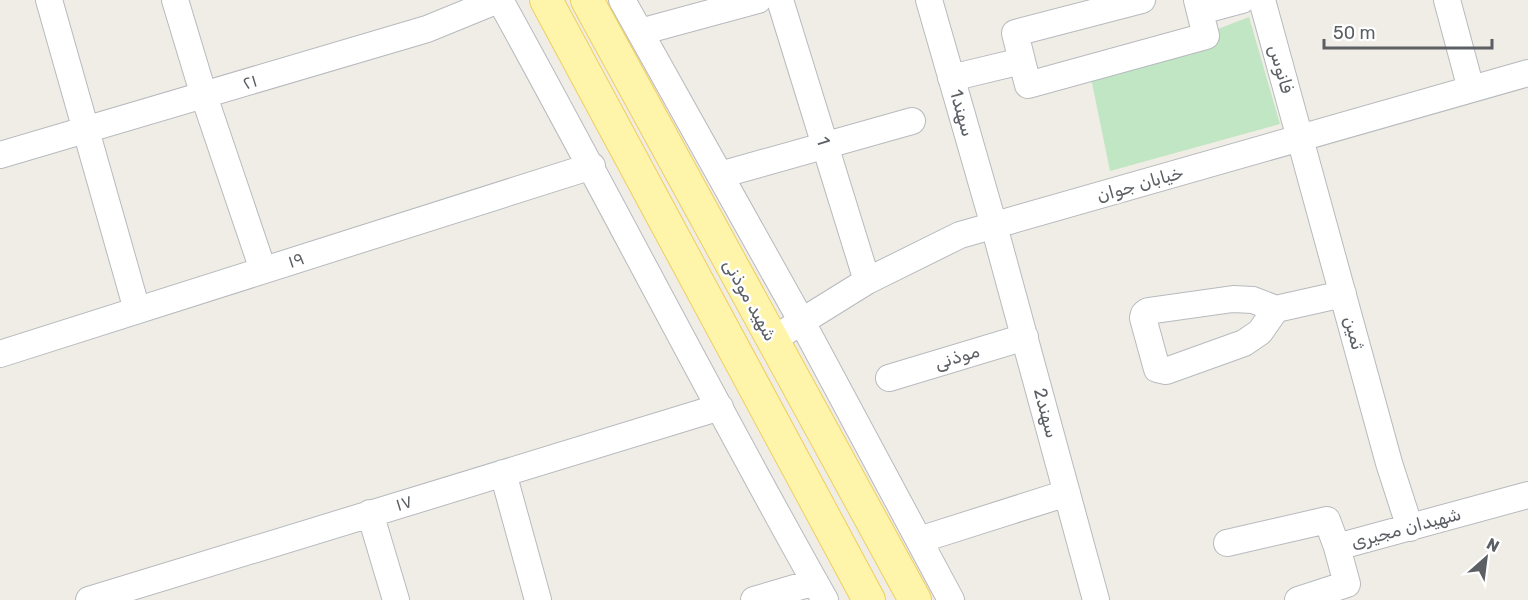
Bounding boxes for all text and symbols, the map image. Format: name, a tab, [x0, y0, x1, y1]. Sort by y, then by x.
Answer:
scale bar	[1324, 12, 1492, 50]
text: 50 m	[1333, 22, 1376, 44]
street label: فانوس	[1264, 42, 1298, 96]
street label: ۲۱	[240, 69, 260, 95]
street label: 1سهند	[945, 87, 979, 139]
street label: 1	[811, 134, 835, 148]
street label: خیابان جوان	[1094, 161, 1186, 207]
street label: ۱۹	[285, 247, 307, 273]
street label: شهید موذنی	[718, 255, 782, 345]
street label: ثمین	[1339, 314, 1369, 352]
street label: موذنی	[932, 340, 982, 374]
street label: 2سهند	[1029, 386, 1063, 440]
street label: ۱۷	[393, 490, 415, 516]
street label: شهیدان مجیری	[1349, 503, 1463, 553]
north arrow	[1456, 528, 1516, 588]
text: N	[1483, 534, 1502, 556]

